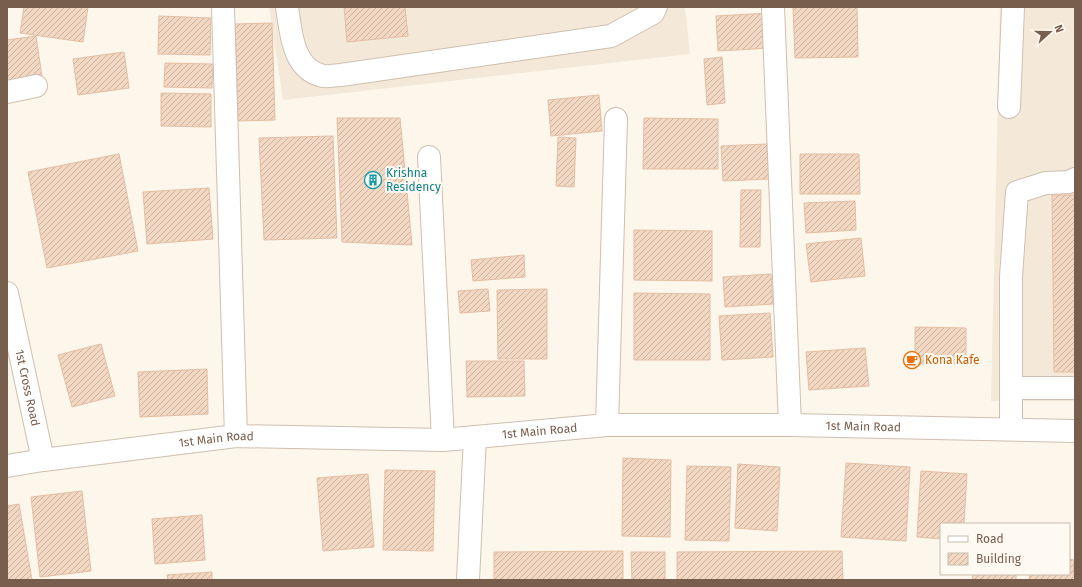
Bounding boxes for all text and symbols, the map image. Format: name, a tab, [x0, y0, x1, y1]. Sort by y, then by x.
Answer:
north arrow	[1030, 12, 1070, 52]
text: N	[1051, 23, 1066, 34]
place label: Krishna Residency	[386, 166, 441, 194]
building icon: Krishna Residency	[363, 170, 383, 190]
street label: 1st Cross Road	[12, 348, 43, 428]
cafe icon: Kona Kafe	[902, 350, 922, 370]
place label: Kona Kafe	[925, 353, 980, 367]
street label: 1st Main Road	[825, 419, 901, 434]
street label: 1st Main Road	[501, 421, 578, 442]
street label: 1st Main Road	[178, 429, 254, 450]
legend	[940, 523, 1070, 575]
text: Road	[976, 532, 1004, 546]
text: Building	[976, 552, 1022, 566]

